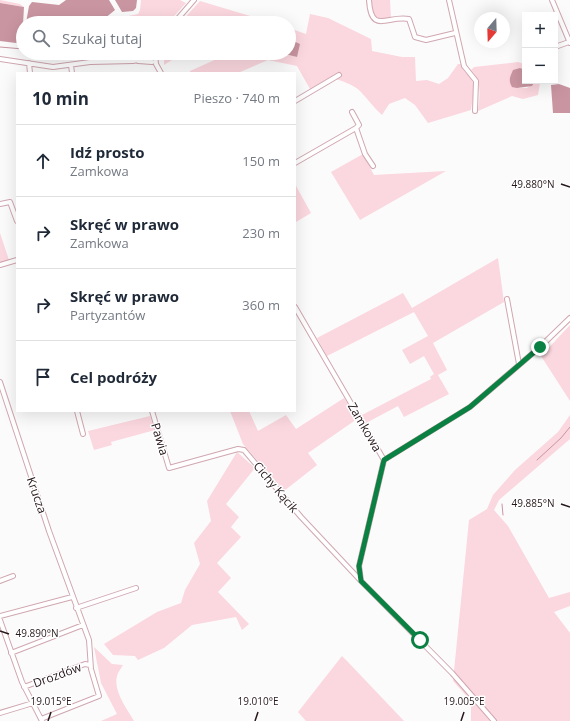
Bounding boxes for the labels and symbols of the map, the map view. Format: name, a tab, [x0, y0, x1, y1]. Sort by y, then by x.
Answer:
north arrow	[474, 12, 510, 48]
text: 49.880°N	[511, 177, 555, 191]
route end	[531, 338, 549, 356]
street label: Zamkowa	[344, 399, 386, 455]
street label: Pawia	[147, 421, 173, 457]
street label: Cichy Kącik	[250, 458, 303, 517]
street label: Krucza	[23, 474, 51, 516]
text: 49.885°N	[511, 496, 555, 510]
text: 49.890°N	[15, 626, 59, 640]
route start	[411, 631, 429, 649]
street label: Drozdów	[30, 658, 84, 692]
text: 19.015°E	[30, 694, 72, 708]
text: 19.010°E	[237, 694, 279, 708]
text: 19.005°E	[443, 694, 485, 708]

